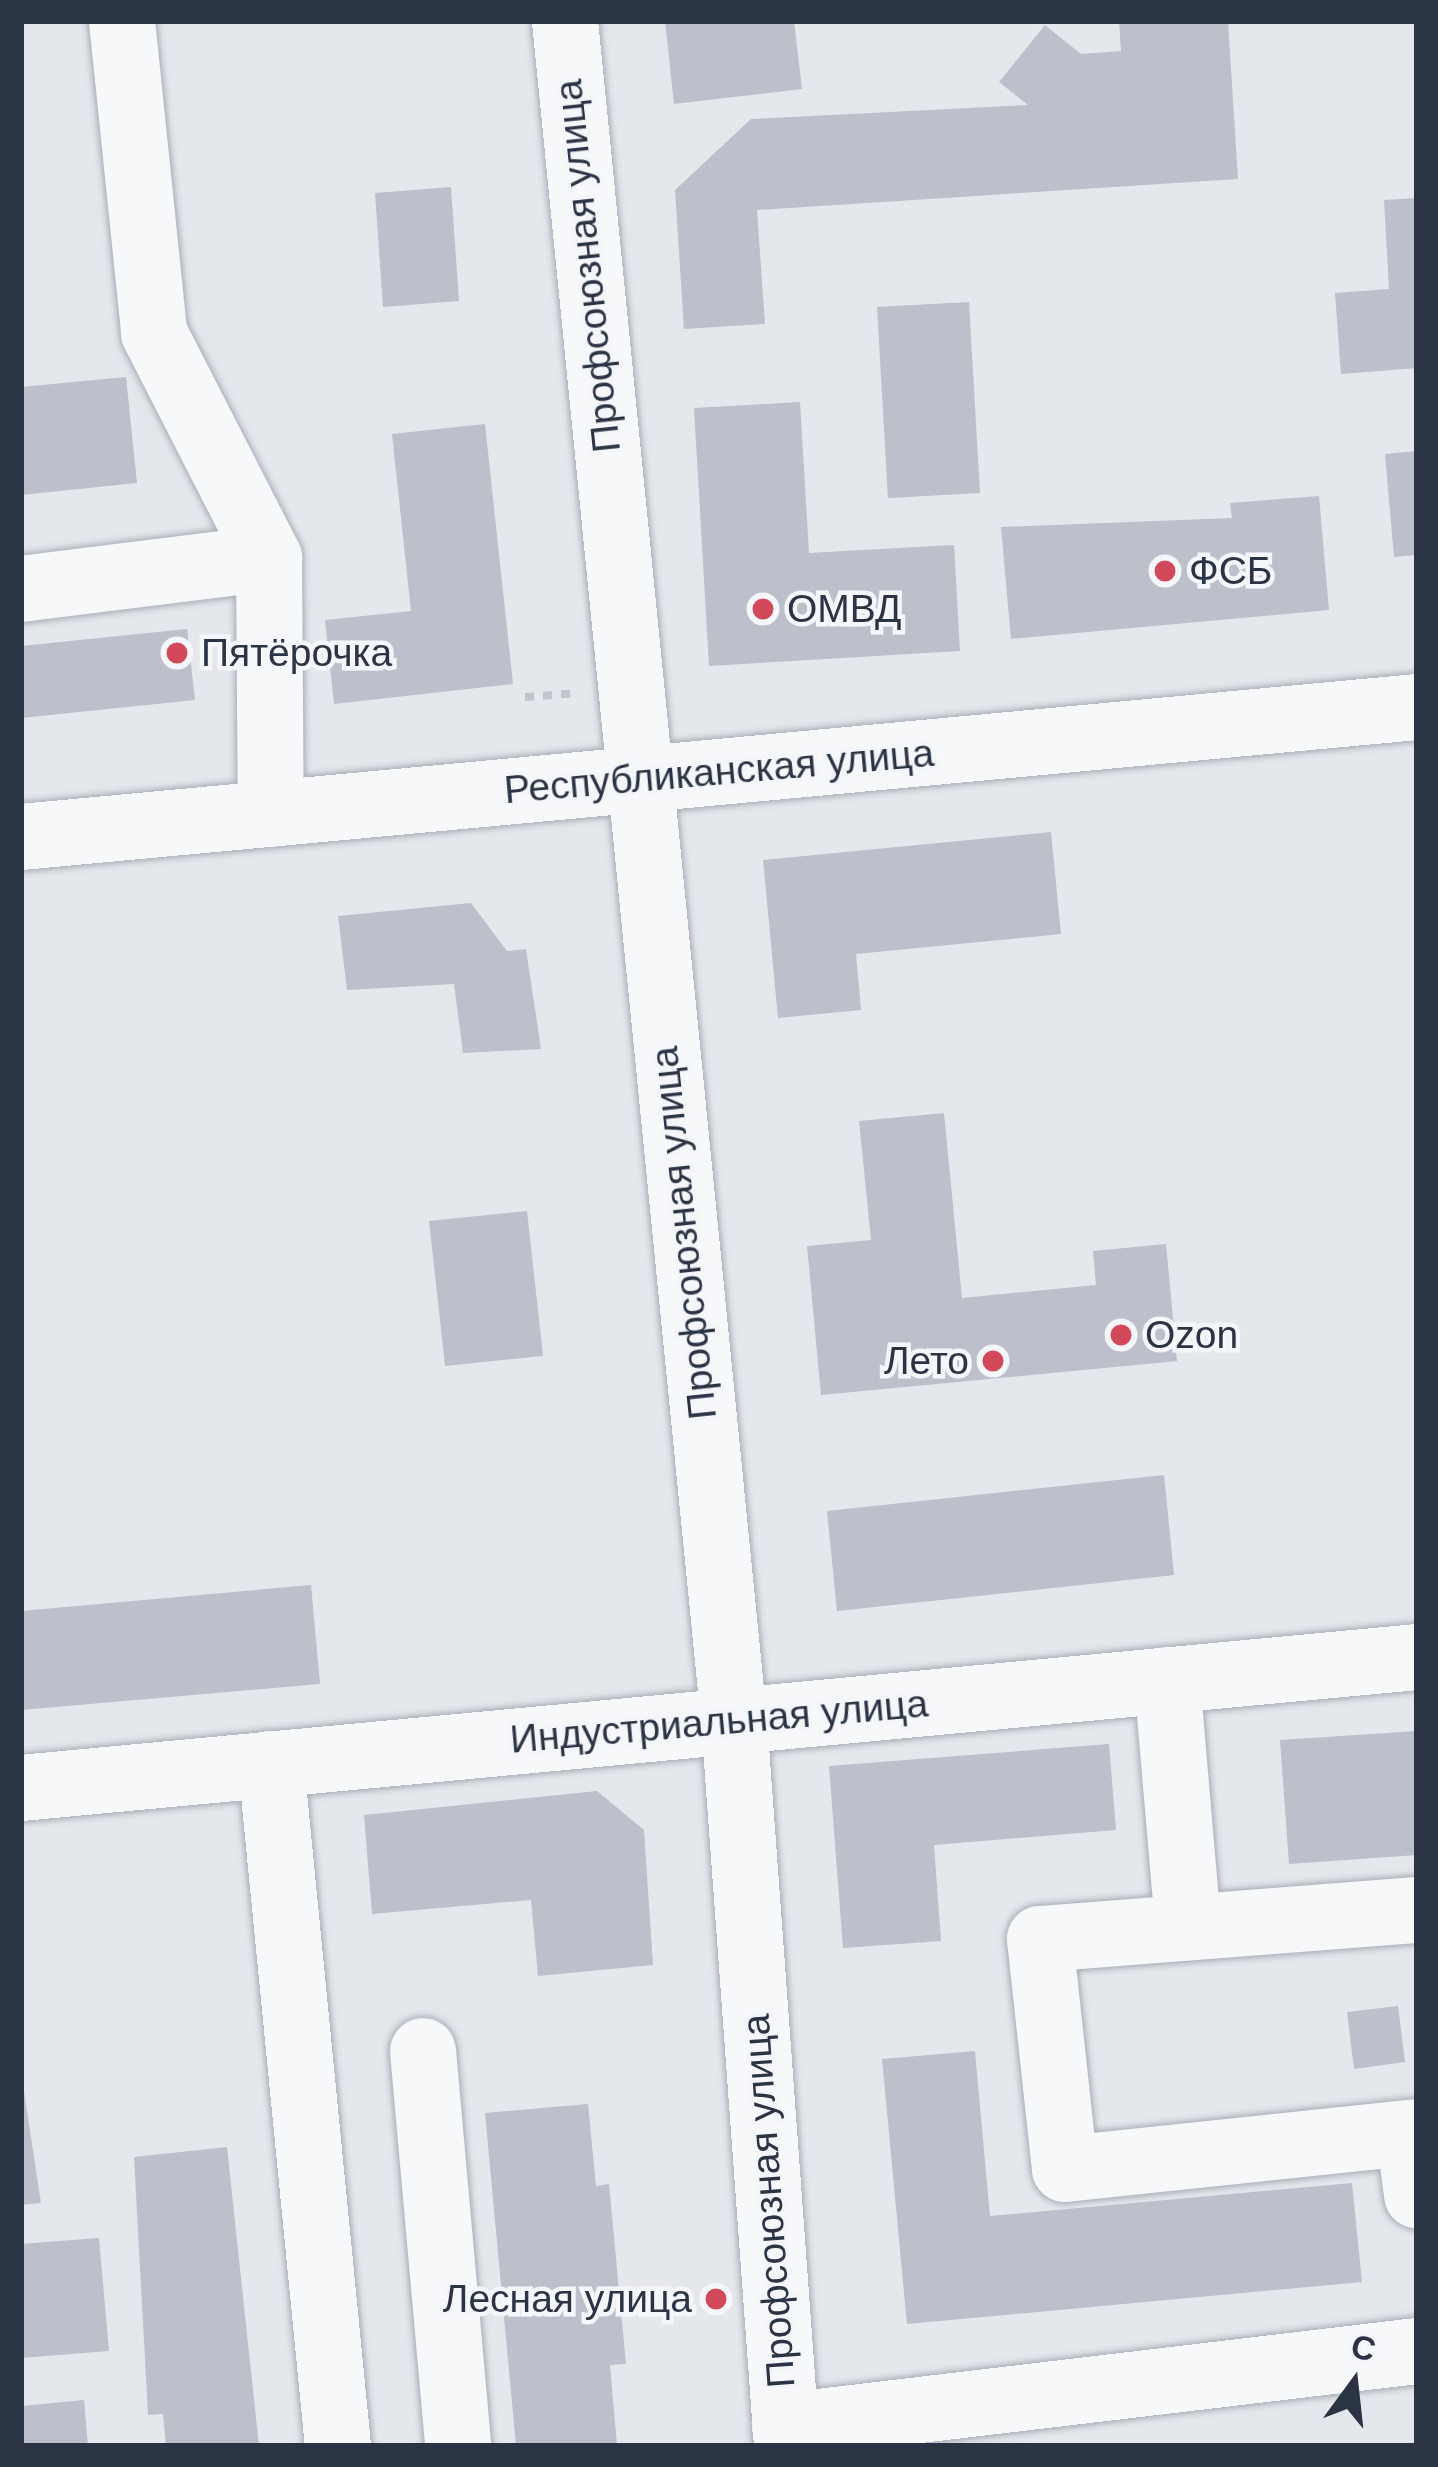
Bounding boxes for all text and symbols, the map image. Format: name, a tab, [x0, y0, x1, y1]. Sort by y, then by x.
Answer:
street label: Профсоюзная улица	[545, 77, 631, 455]
place label: ФСБ	[1189, 548, 1272, 594]
marker: ФСБ	[1152, 558, 1178, 584]
place label: ОМВД	[787, 586, 901, 632]
marker: ОМВД	[750, 596, 776, 622]
place label: Пятёрочка	[201, 630, 392, 676]
marker: Пятёрочка	[164, 640, 190, 666]
street label: Республиканская улица	[502, 730, 936, 814]
street label: Профсоюзная улица	[641, 1044, 727, 1422]
place label: Ozon	[1145, 1312, 1238, 1358]
marker: Ozon	[1108, 1322, 1134, 1348]
place label: Лето	[884, 1338, 969, 1384]
marker: Лето	[980, 1348, 1006, 1374]
street label: Индустриальная улица	[508, 1680, 930, 1764]
street label: Профсоюзная улица	[733, 2012, 805, 2390]
place label: Лесная улица	[443, 2276, 692, 2322]
marker: Лесная улица	[703, 2286, 729, 2312]
north arrow	[1294, 2323, 1414, 2443]
text: С	[1347, 2327, 1380, 2369]

